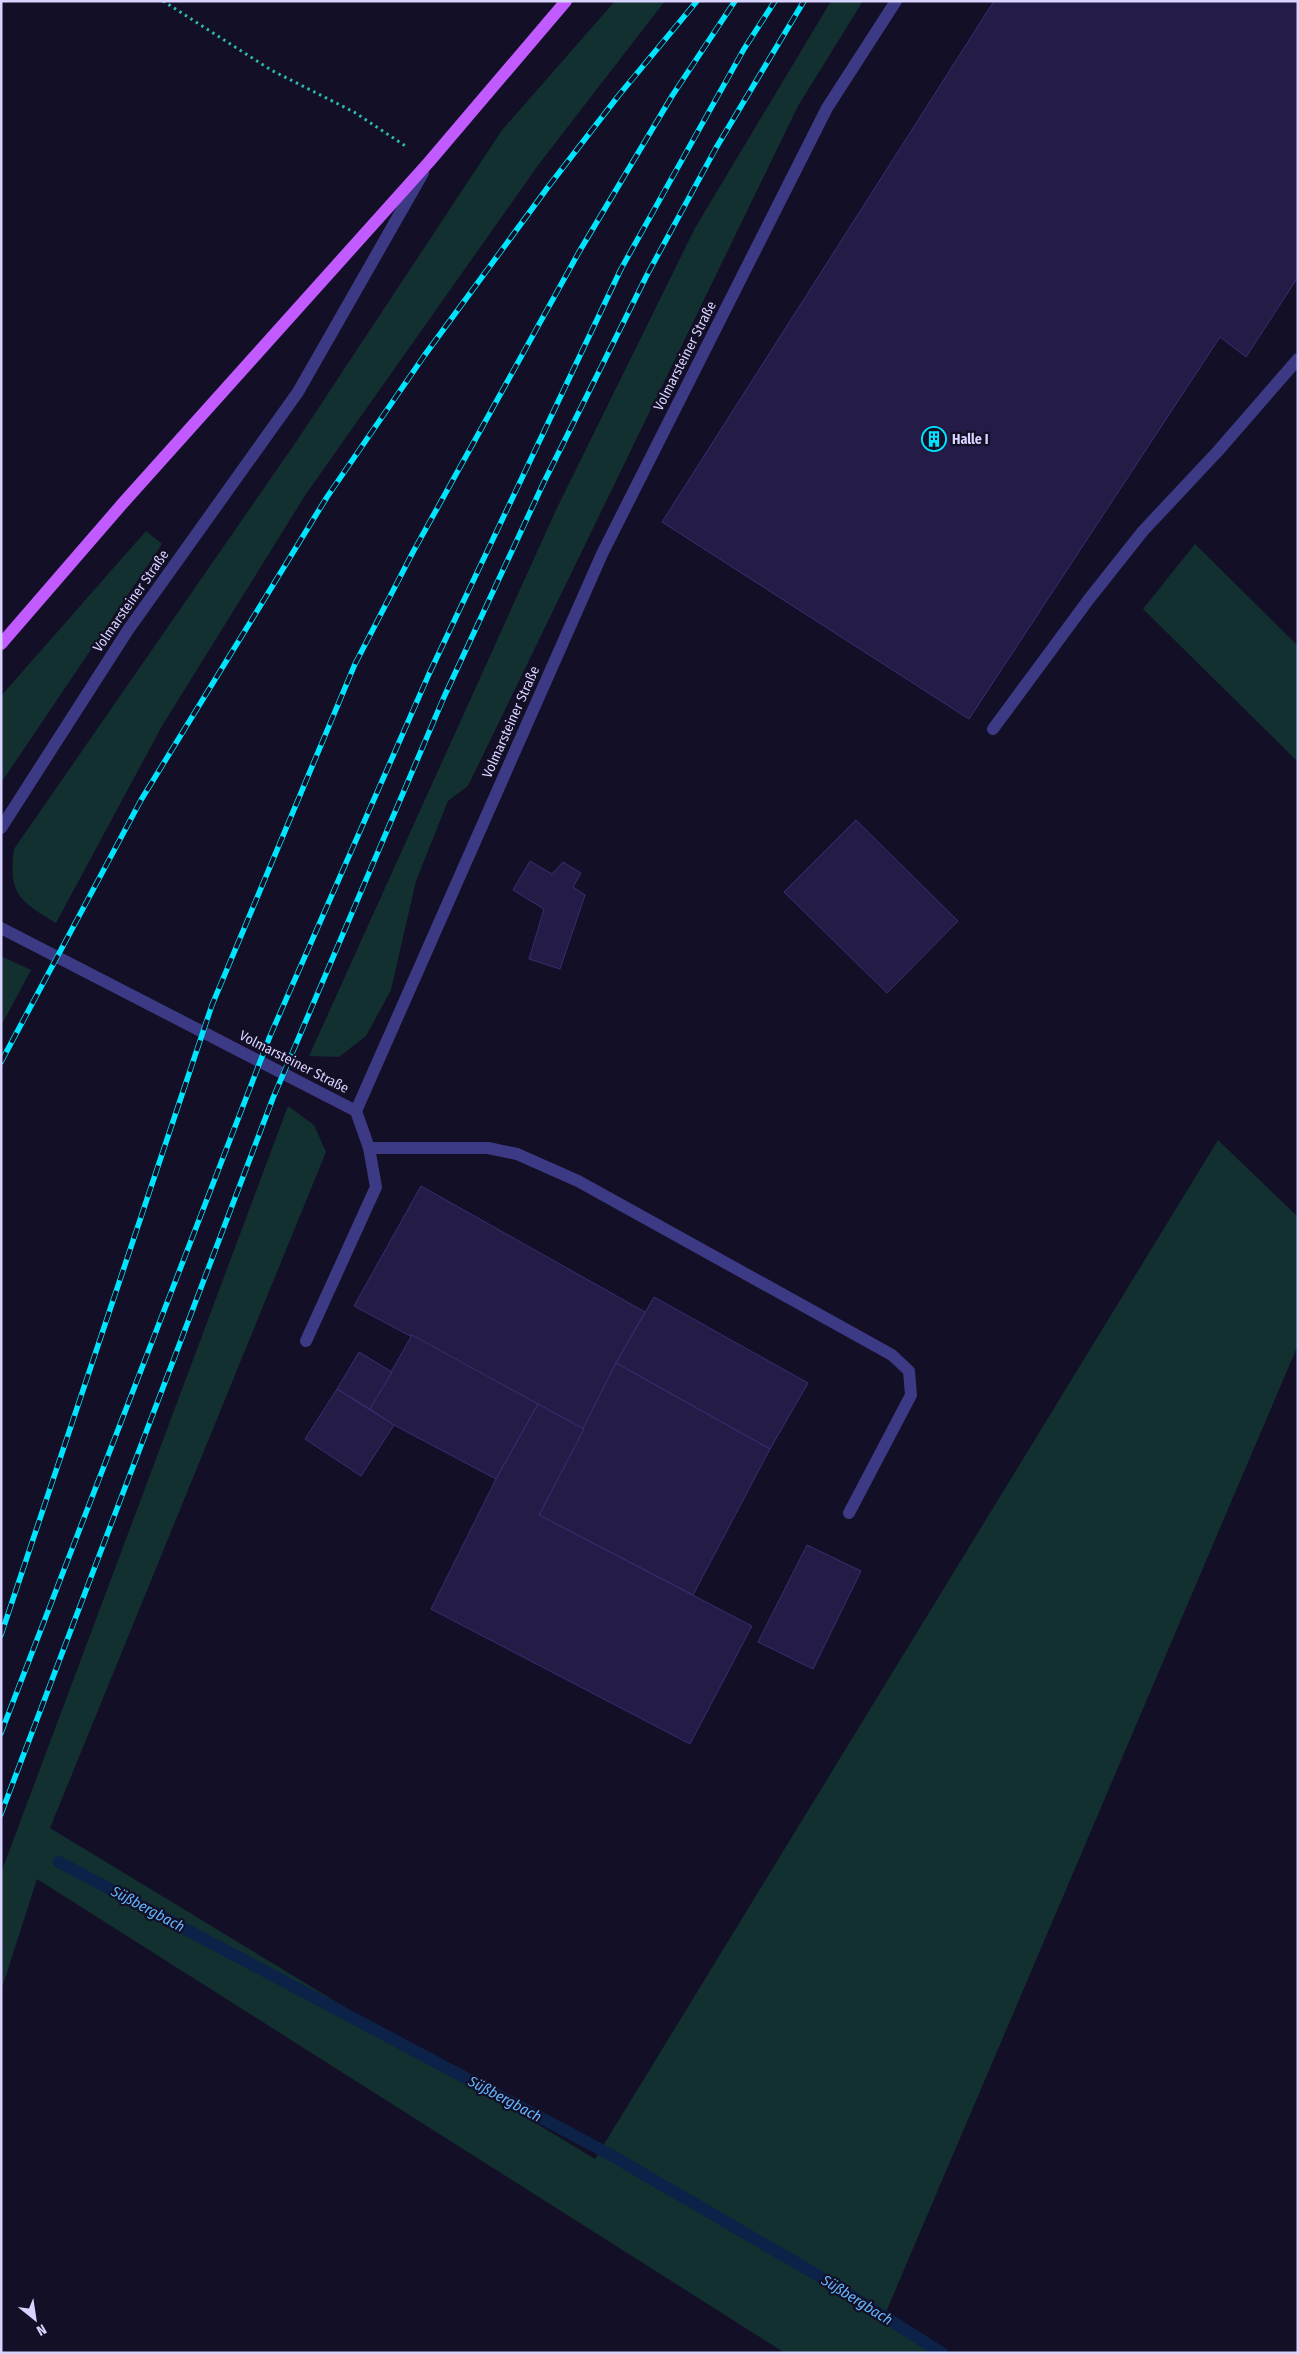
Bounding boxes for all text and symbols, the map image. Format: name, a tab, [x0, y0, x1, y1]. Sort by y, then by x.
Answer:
street label: Volmarsteiner Straße	[650, 298, 720, 414]
building icon: Halle I	[921, 426, 947, 452]
place label: Halle I	[952, 431, 989, 448]
street label: Volmarsteiner Straße	[89, 547, 173, 655]
street label: Volmarsteiner Straße	[479, 663, 543, 781]
street label: Volmarsteiner Straße	[236, 1027, 352, 1097]
water label: Süßbergbach	[107, 1882, 188, 1936]
water label: Süßbergbach	[464, 2072, 545, 2126]
water label: Süßbergbach	[817, 2270, 896, 2329]
north arrow	[10, 2294, 60, 2344]
text: N	[33, 2320, 49, 2339]

